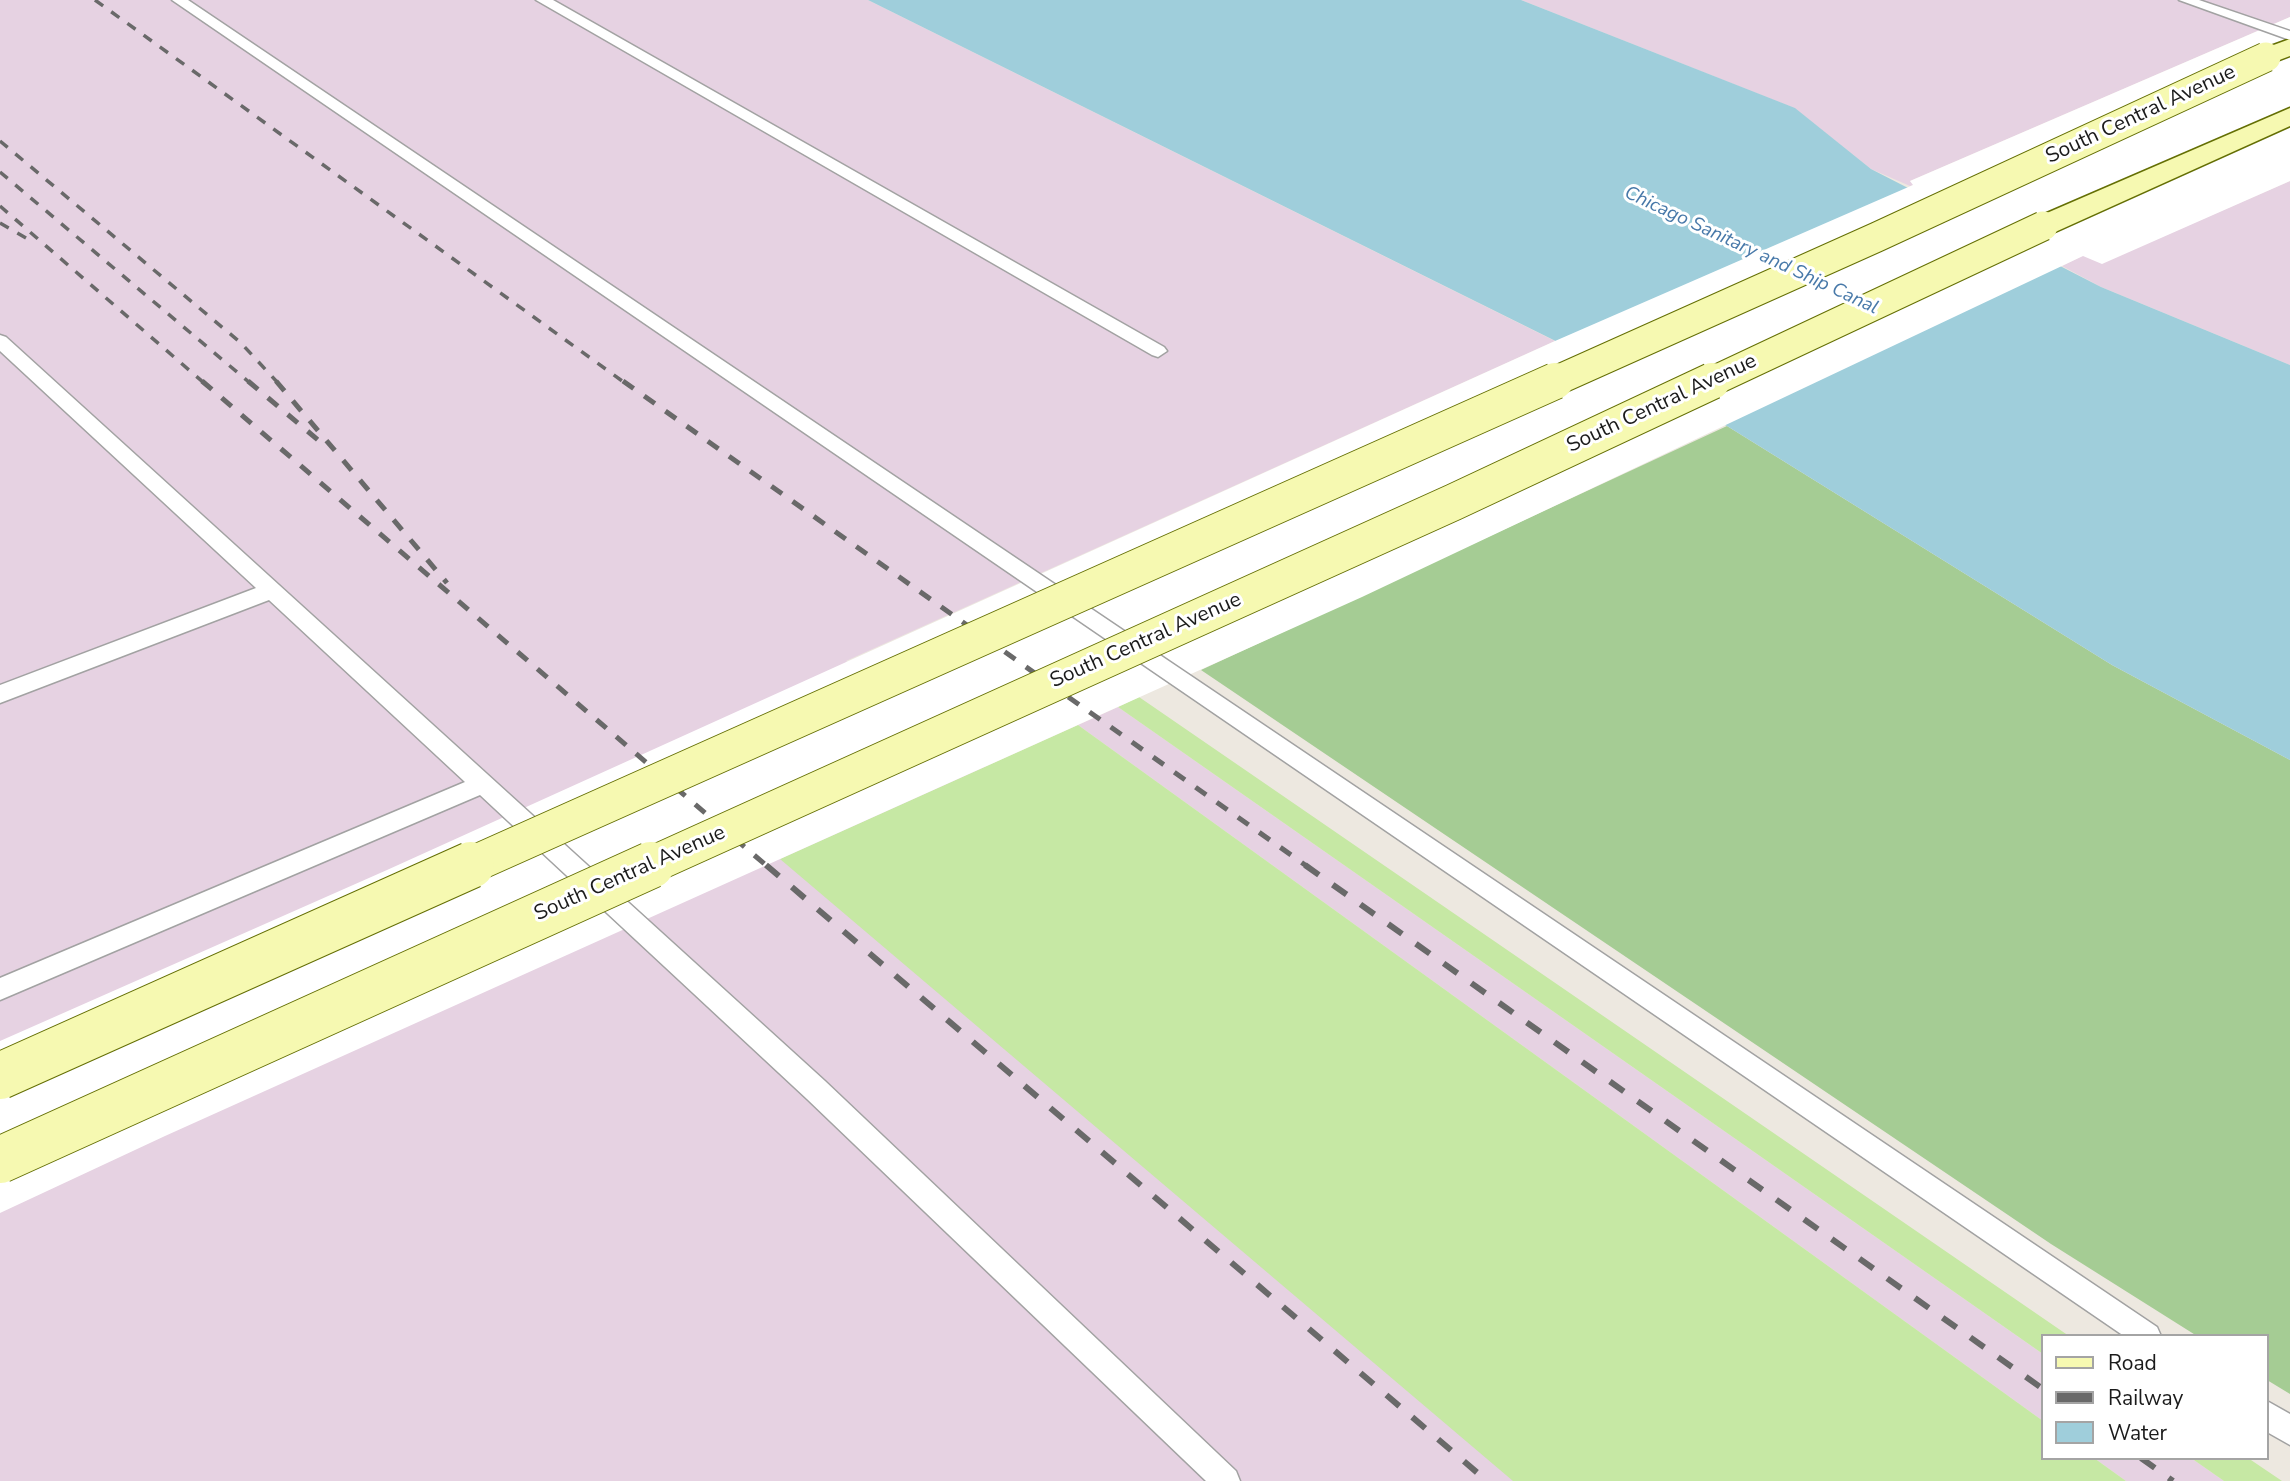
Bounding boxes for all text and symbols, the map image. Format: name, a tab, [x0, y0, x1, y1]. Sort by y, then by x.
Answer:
street label: South Central Avenue	[2042, 60, 2240, 170]
water label: Chicago Sanitary and Ship Canal	[1620, 182, 1882, 320]
street label: South Central Avenue	[1563, 349, 1761, 459]
street label: South Central Avenue	[1047, 587, 1245, 695]
street label: South Central Avenue	[531, 820, 729, 928]
legend	[2042, 1334, 2269, 1460]
text: Road	[2108, 1349, 2157, 1377]
text: Railway	[2108, 1384, 2183, 1412]
text: Water	[2108, 1419, 2167, 1447]

